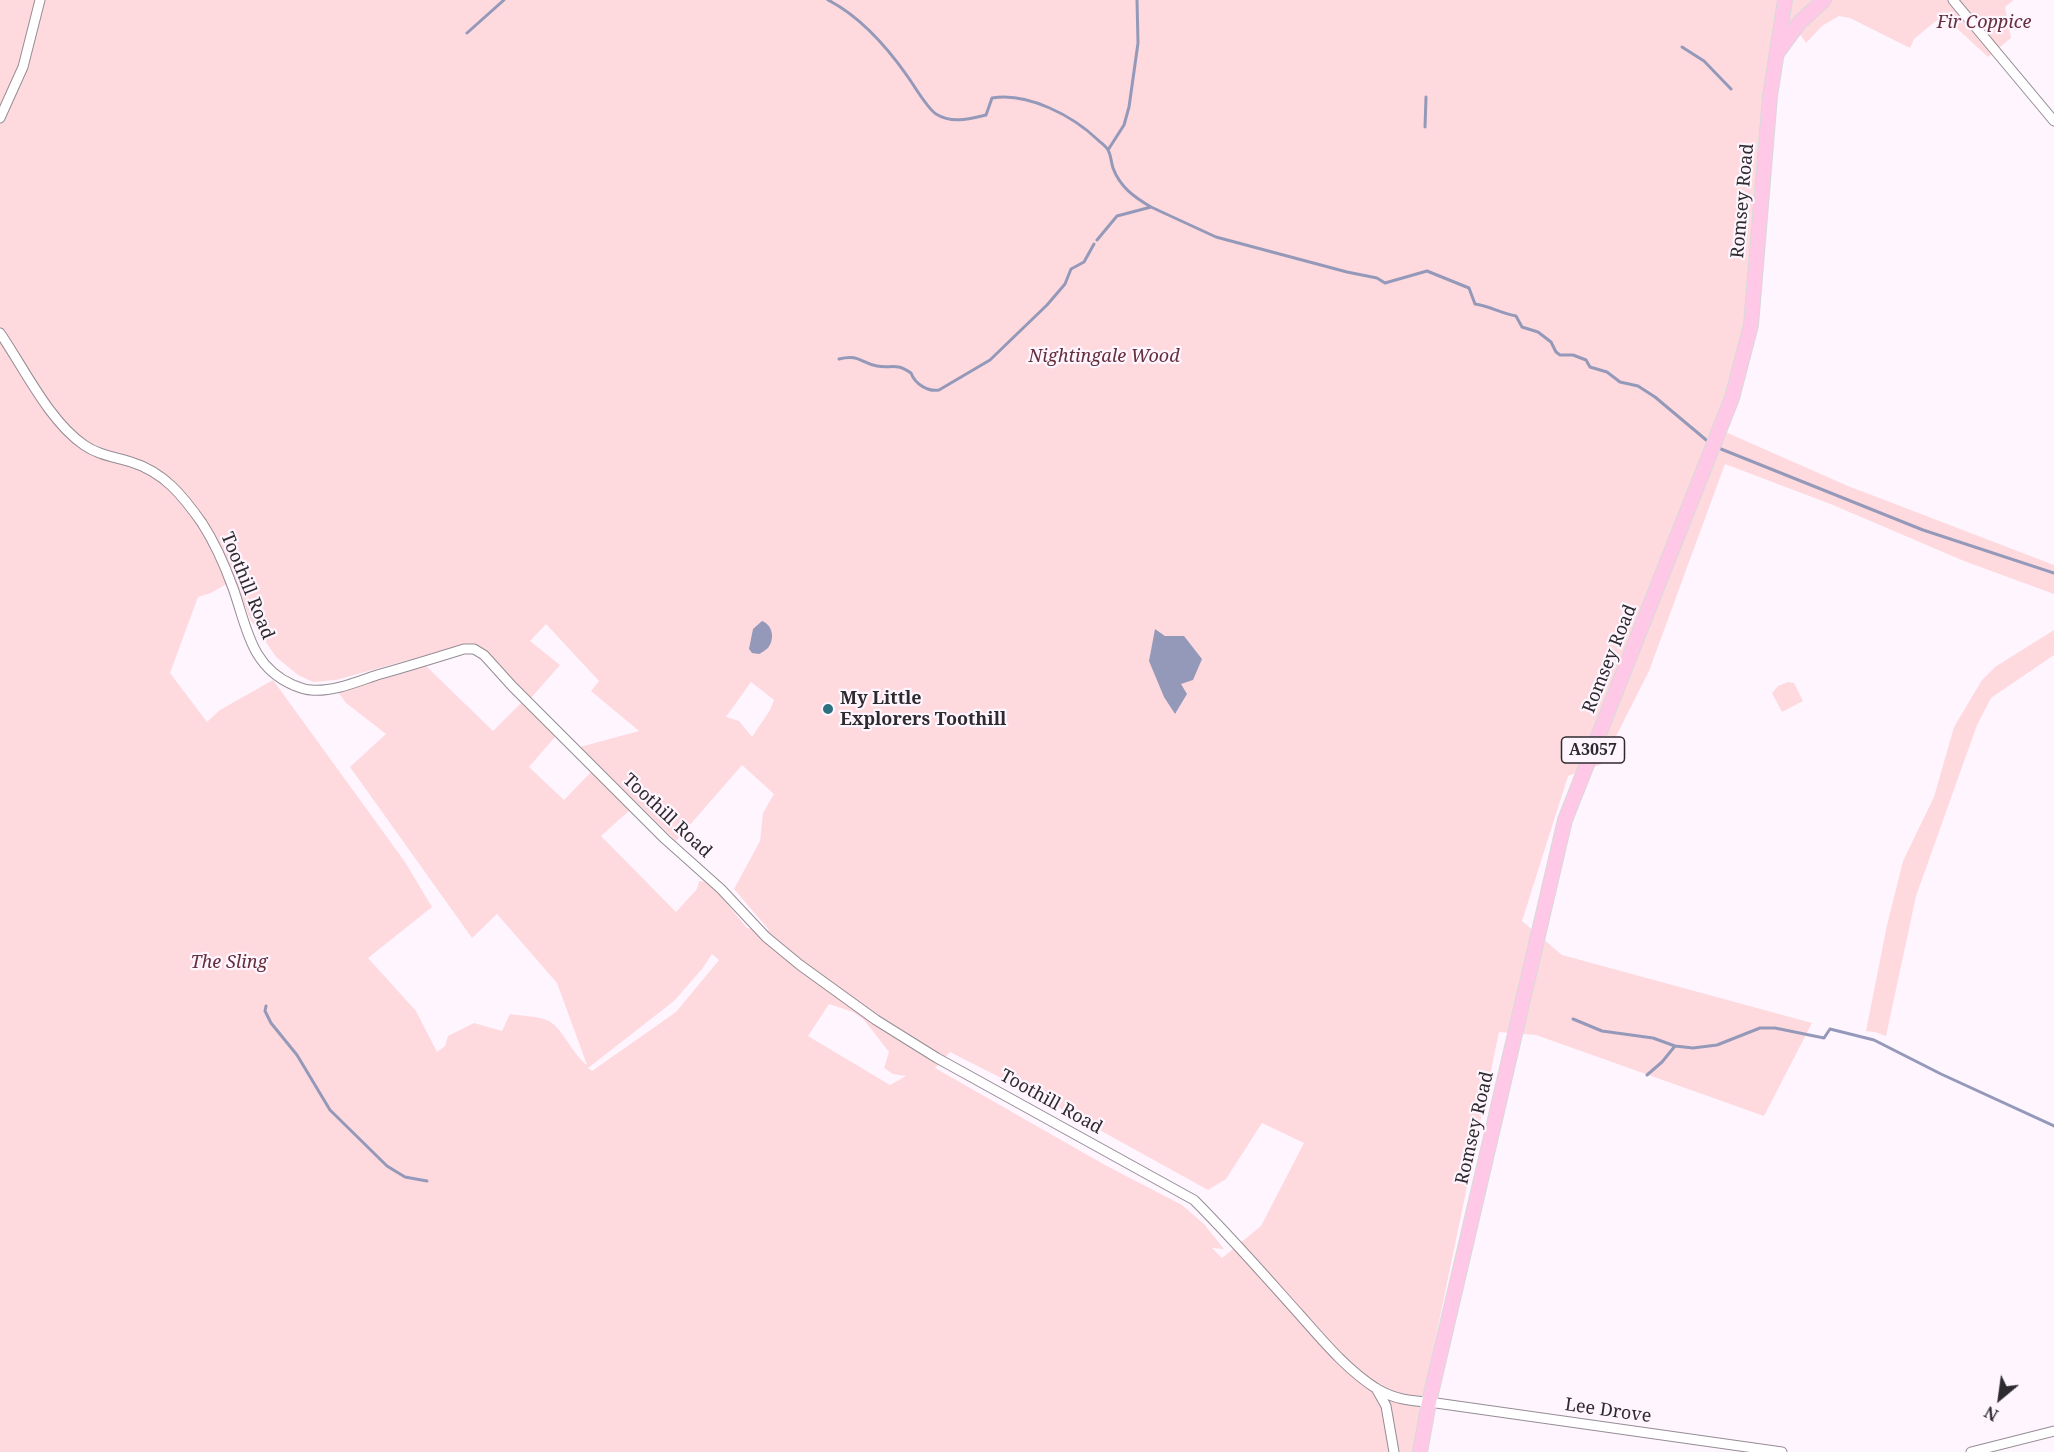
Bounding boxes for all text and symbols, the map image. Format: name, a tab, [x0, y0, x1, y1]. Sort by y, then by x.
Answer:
park label: Fir Coppice	[1937, 12, 2031, 34]
street label: Romsey Road	[1727, 143, 1759, 259]
park label: Nightingale Wood	[1028, 346, 1180, 368]
street label: Toothill Road	[216, 529, 278, 643]
street label: Romsey Road	[1578, 602, 1642, 716]
place label: My Little Explorers Toothill	[840, 688, 1006, 730]
marker: My Little Explorers Toothill	[821, 702, 835, 716]
road number: A3057	[1562, 737, 1624, 763]
street label: Toothill Road	[618, 769, 716, 863]
park label: The Sling	[191, 952, 267, 974]
street label: Toothill Road	[996, 1065, 1106, 1139]
street label: Romsey Road	[1452, 1069, 1498, 1187]
north arrow	[1970, 1368, 2030, 1428]
street label: Lee Drove	[1563, 1394, 1653, 1428]
text: N	[1980, 1401, 2002, 1426]

